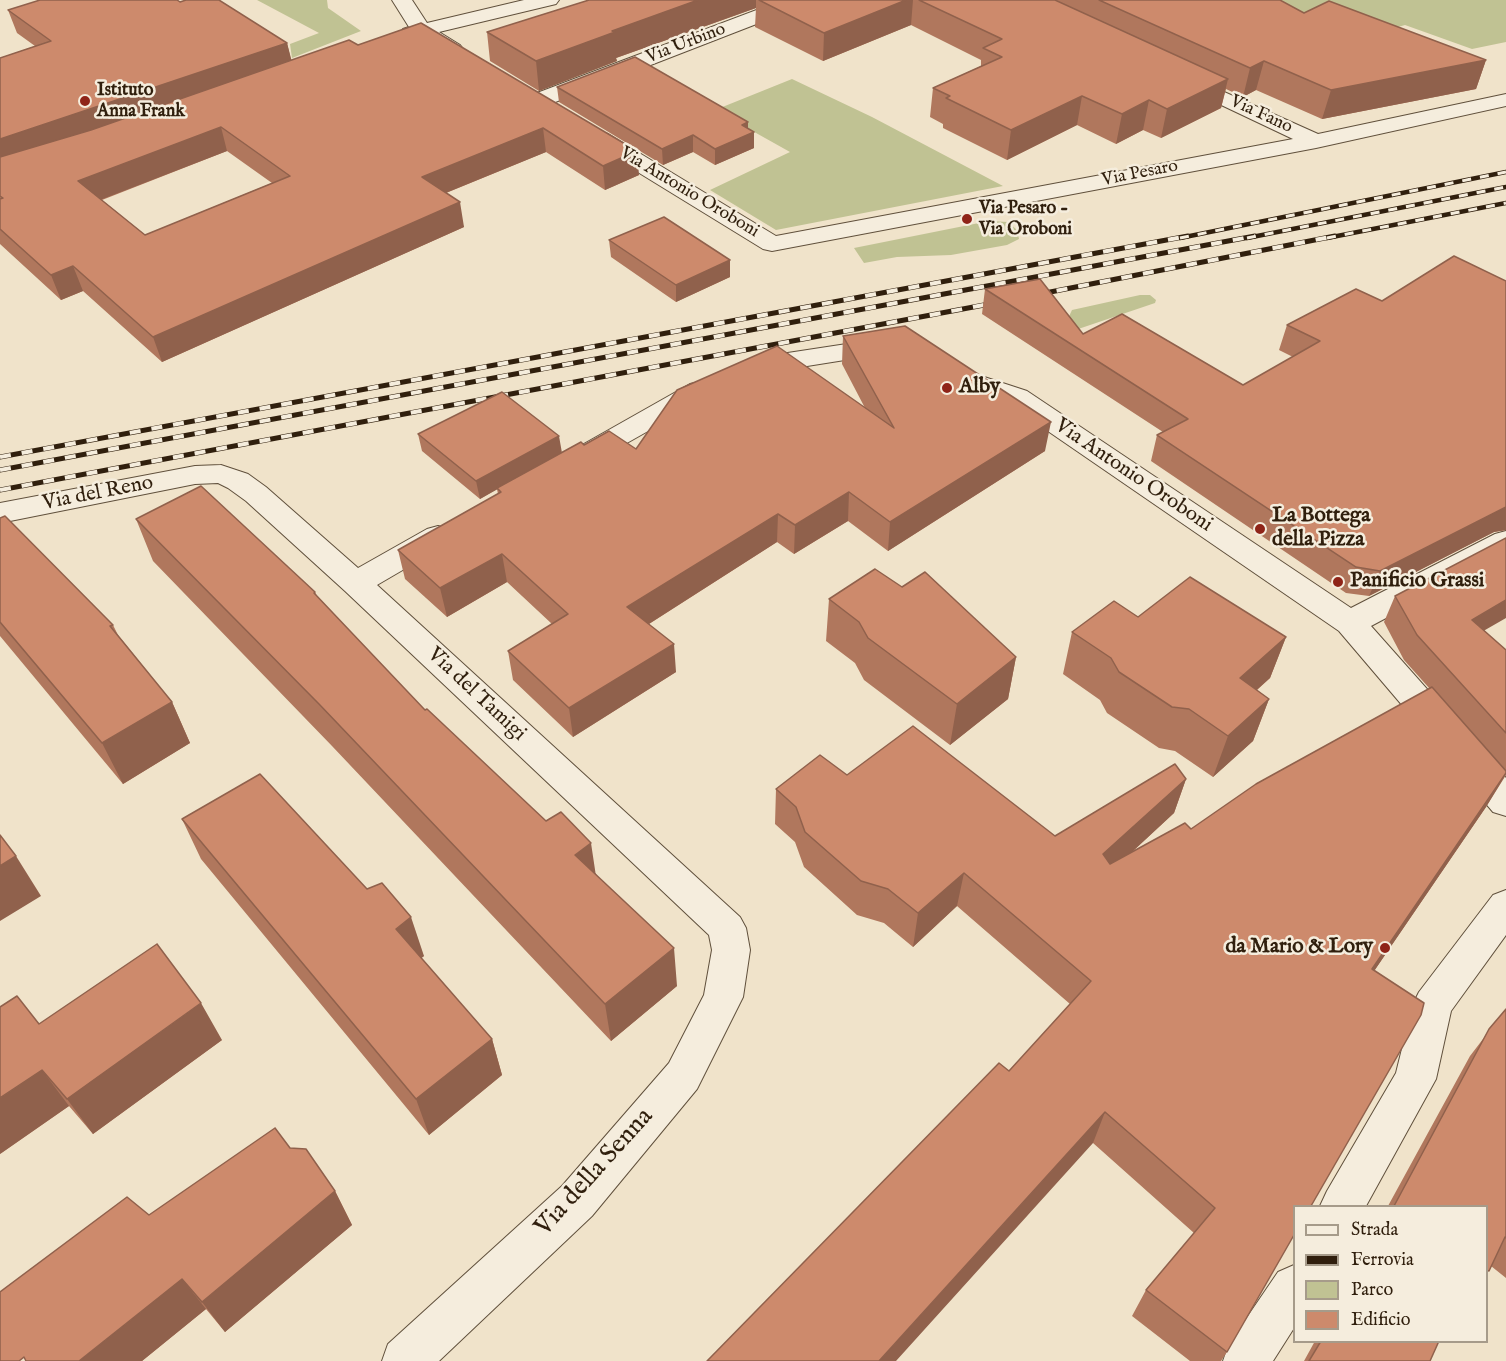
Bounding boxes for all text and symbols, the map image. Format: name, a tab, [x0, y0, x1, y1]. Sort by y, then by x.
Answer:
street label: Via Urbino	[643, 19, 729, 69]
place label: Istituto Anna Frank	[97, 80, 185, 122]
street label: Via Fano	[1226, 91, 1296, 139]
marker: Istituto Anna Frank	[78, 94, 92, 108]
street label: Via Antonio Oroboni	[615, 143, 763, 243]
street label: Via Pesaro	[1100, 156, 1180, 192]
place label: Via Pesaro - Via Oroboni	[979, 198, 1072, 240]
marker: Via Pesaro - Via Oroboni	[960, 212, 974, 226]
place label: Alby	[959, 375, 1000, 401]
marker: Alby	[940, 381, 954, 395]
street label: Via Antonio Oroboni	[1049, 414, 1217, 538]
street label: Via del Reno	[41, 471, 155, 517]
place label: La Bottega della Pizza	[1272, 504, 1370, 554]
marker: La Bottega della Pizza	[1253, 522, 1267, 536]
place label: Panificio Grassi	[1350, 569, 1484, 595]
marker: Panificio Grassi	[1331, 575, 1345, 589]
street label: Via del Tamigi	[421, 643, 531, 747]
place label: da Mario & Lory	[1225, 935, 1373, 961]
marker: da Mario & Lory	[1378, 941, 1392, 955]
street label: Via della Senna	[529, 1102, 661, 1244]
legend	[1293, 1205, 1488, 1343]
text: Strada	[1351, 1219, 1398, 1242]
text: Ferrovia	[1351, 1249, 1414, 1272]
text: Parco	[1351, 1279, 1393, 1302]
text: Edificio	[1351, 1309, 1411, 1332]

